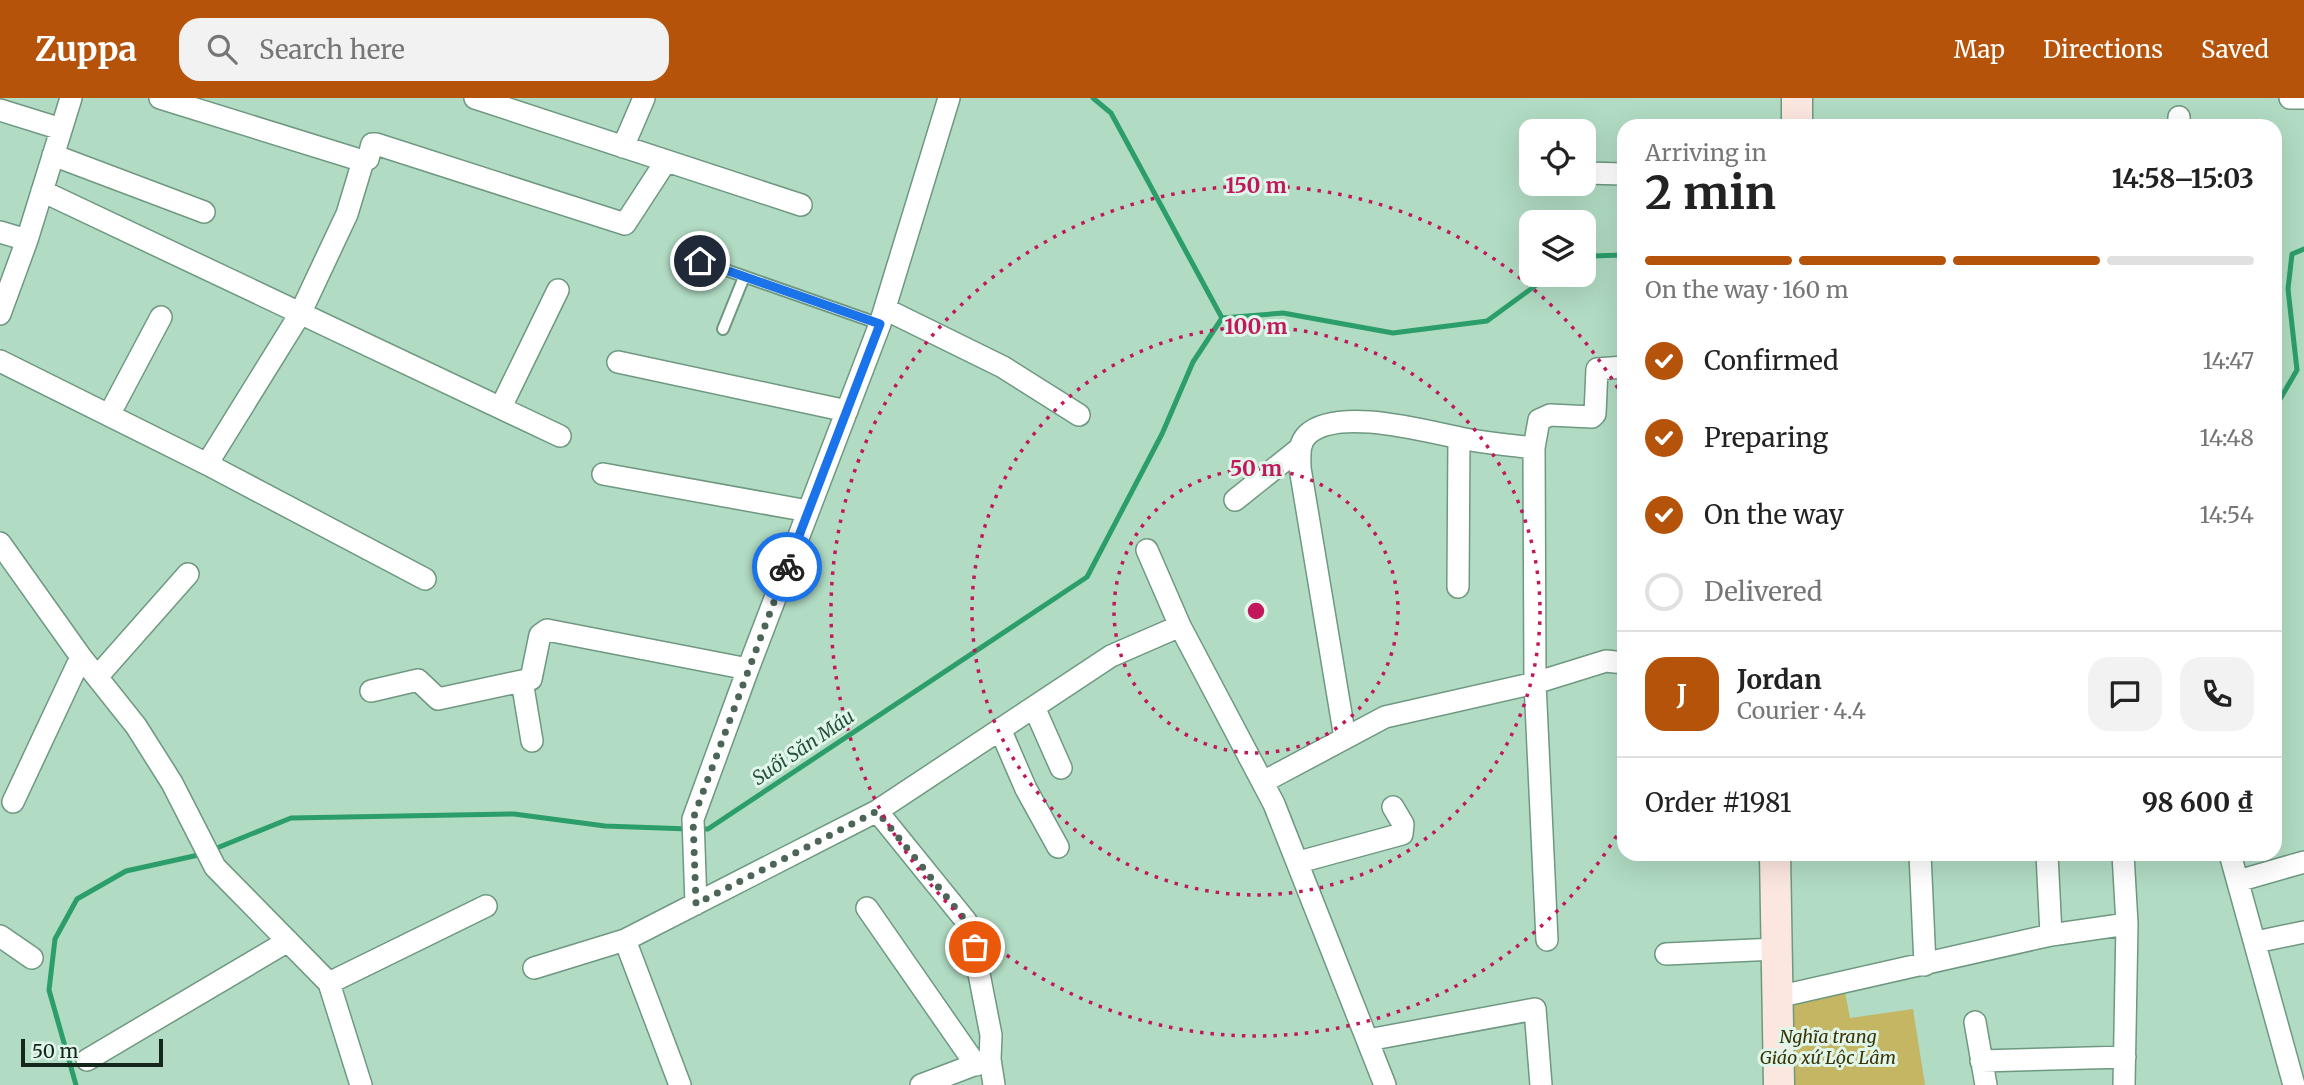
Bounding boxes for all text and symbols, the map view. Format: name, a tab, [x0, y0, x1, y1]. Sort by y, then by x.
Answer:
search box	[179, 18, 669, 81]
text: Zuppa	[35, 29, 137, 70]
icon: search	[203, 30, 241, 68]
text: Search here	[259, 33, 405, 66]
text: Map	[1954, 34, 2005, 65]
text: Directions	[2043, 34, 2163, 65]
text: Saved	[2201, 34, 2269, 65]
map controls	[1519, 119, 1596, 287]
button: locate	[1519, 119, 1596, 196]
text: Arriving in	[1645, 138, 1767, 167]
text: 14:58–15:03	[2112, 162, 2254, 195]
text: 2 min	[1645, 164, 1776, 222]
text: 150 m	[1225, 172, 1287, 199]
button: layers	[1519, 210, 1596, 287]
pin	[670, 231, 730, 291]
icon: home	[681, 242, 719, 280]
text: On the way · 160 m	[1645, 275, 1849, 304]
text: 100 m	[1225, 313, 1287, 340]
icon: check	[1645, 342, 1683, 380]
text: Confirmed	[1704, 344, 1839, 377]
text: 14:47	[2202, 346, 2254, 375]
icon: check	[1645, 419, 1683, 457]
text: Preparing	[1704, 421, 1828, 454]
text: 14:48	[2200, 423, 2254, 452]
text: 50 m	[1230, 455, 1282, 482]
icon: check	[1645, 496, 1683, 534]
text: On the way	[1704, 498, 1844, 531]
text: 14:54	[2200, 500, 2254, 529]
courier	[752, 532, 822, 602]
icon: bike	[768, 548, 806, 586]
text: Delivered	[1704, 575, 1823, 608]
centre of rings	[1244, 599, 1268, 623]
button: chat	[2088, 657, 2162, 731]
button: phone	[2180, 657, 2254, 731]
text: Jordan	[1737, 663, 1822, 696]
text: J	[1677, 678, 1687, 711]
text: Courier · 4.4	[1737, 696, 1866, 725]
water label: Suối Săn Máu	[747, 704, 859, 790]
text: Order #1981	[1645, 786, 1792, 819]
text: 98 600 ₫	[2142, 786, 2254, 819]
pin	[945, 917, 1005, 977]
icon: bag	[956, 928, 994, 966]
park label: Nghĩa trang Giáo xứ Lộc Lâm	[1760, 1025, 1896, 1069]
scale bar	[21, 1036, 163, 1068]
text: 50 m	[32, 1039, 78, 1063]

